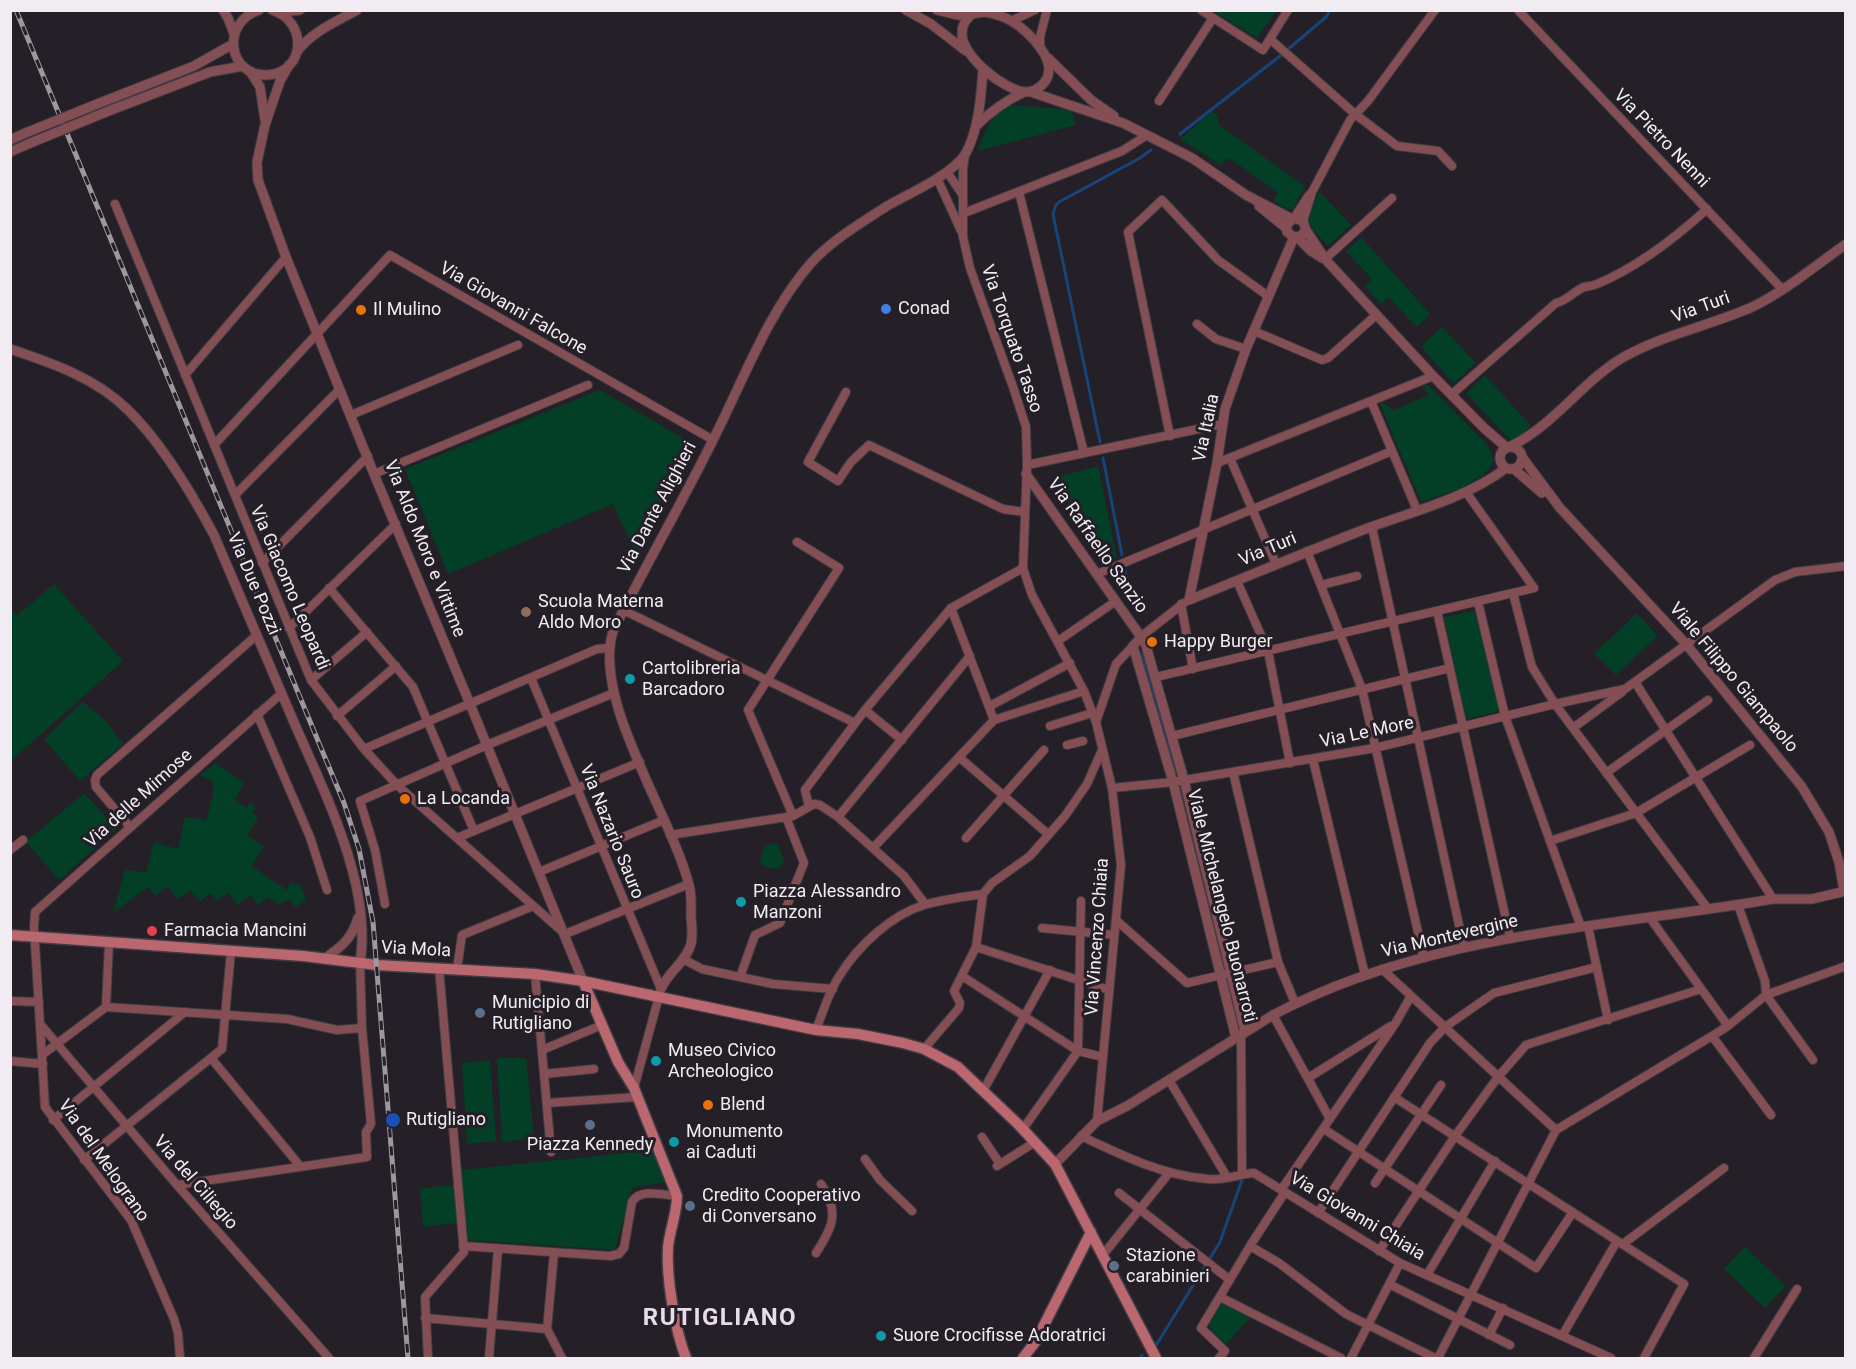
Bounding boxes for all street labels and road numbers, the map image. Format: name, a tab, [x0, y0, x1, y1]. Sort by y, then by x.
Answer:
street label: Via Pietro Nenni	[1609, 85, 1713, 193]
street label: Via Giovanni Falcone	[435, 258, 591, 360]
street label: Via Torquato Tasso	[976, 262, 1046, 416]
street label: Via Turi	[1669, 288, 1733, 328]
street label: Via Italia	[1189, 392, 1225, 464]
street label: Via Dante Alighieri	[614, 438, 702, 578]
street label: Via Aldo Moro e Vittime	[379, 457, 469, 641]
street label: Via Raffaello Sanzio	[1042, 474, 1152, 618]
street label: Via Giacomo Leopardi	[245, 503, 333, 673]
street label: Via Turi	[1236, 528, 1300, 572]
street label: Via Due Pozzi	[222, 529, 284, 639]
street label: Viale Filippo Giampaolo	[1664, 599, 1802, 757]
street label: Via Le More	[1318, 713, 1416, 753]
street label: Via delle Mimose	[81, 745, 197, 853]
street label: Via Nazario Sauro	[574, 762, 648, 902]
street label: Viale Michelangelo Buonarroti	[1182, 787, 1260, 1025]
street label: Via Vincenzo Chiaia	[1082, 857, 1114, 1017]
street label: Via Montevergine	[1380, 911, 1520, 963]
street label: Via Mola	[380, 937, 452, 963]
street label: Via del Melograno	[53, 1096, 153, 1226]
street label: Via del Ciliegio	[148, 1131, 242, 1235]
street label: Via Giovanni Chiaia	[1285, 1168, 1429, 1266]

